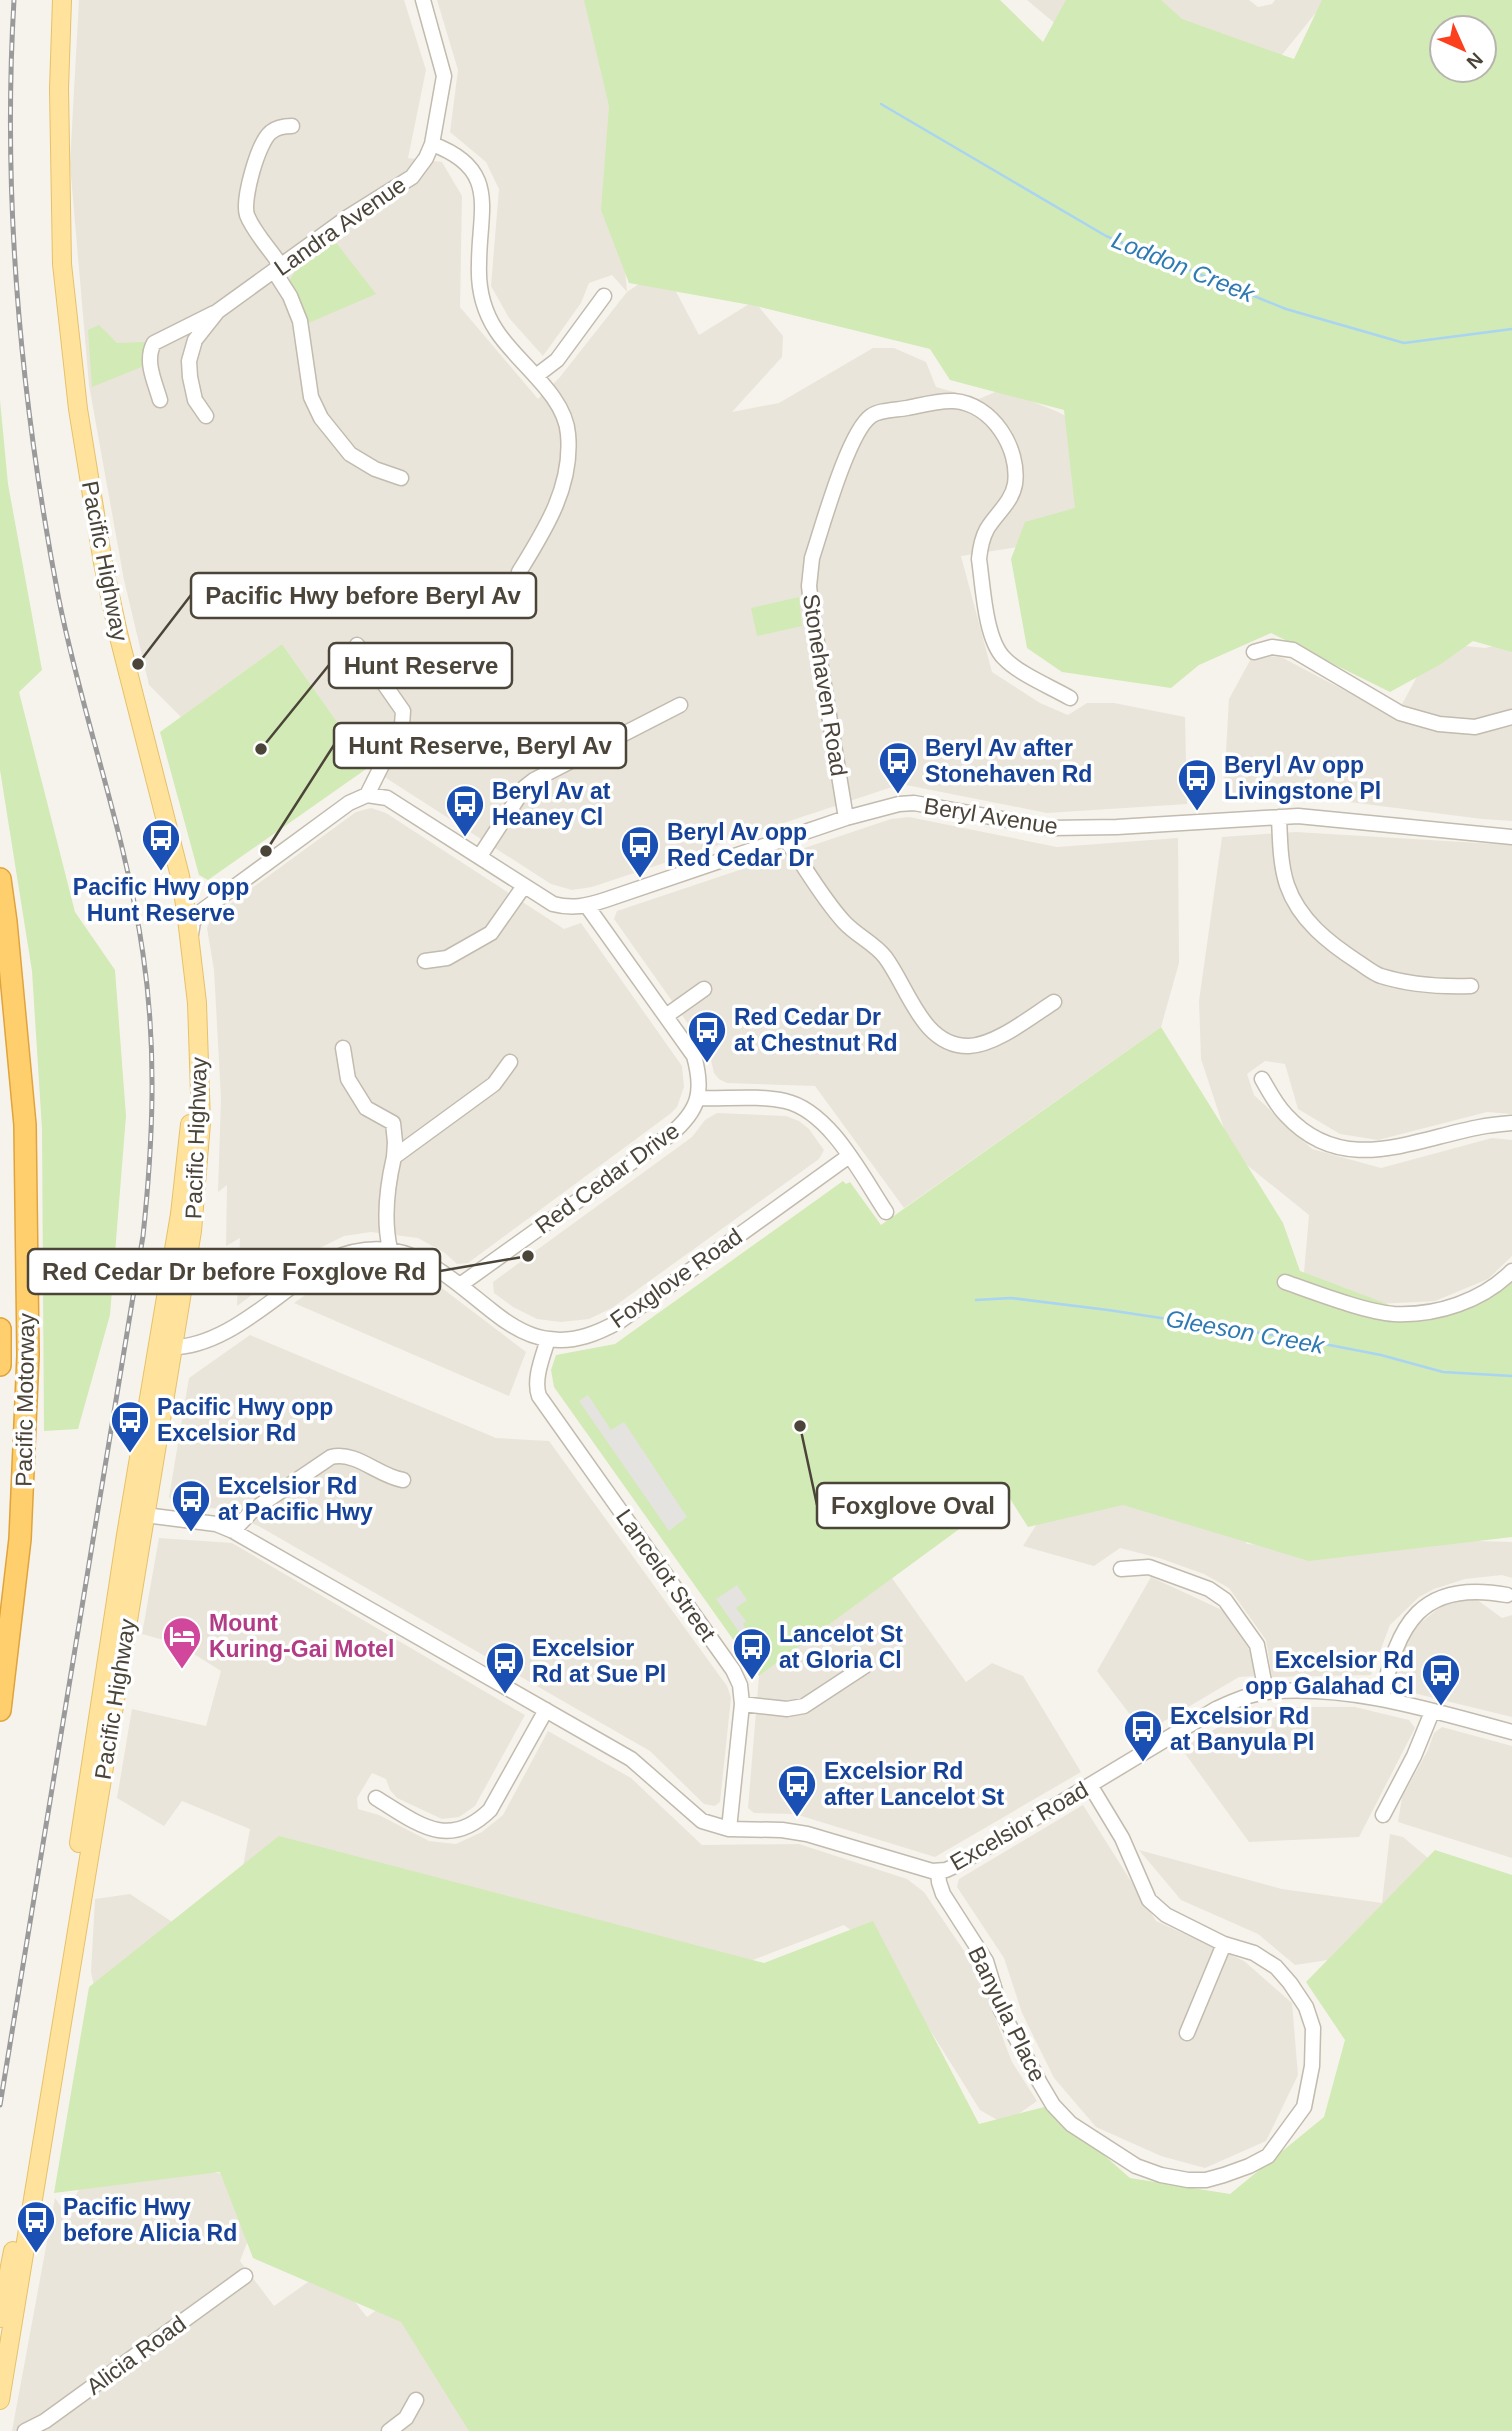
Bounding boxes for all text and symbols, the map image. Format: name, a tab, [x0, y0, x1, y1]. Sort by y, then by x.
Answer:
north arrow	[1428, 14, 1498, 84]
text: N	[1462, 48, 1487, 73]
street label: Landra Avenue	[269, 171, 411, 281]
water label: Loddon Creek	[1108, 226, 1260, 308]
street label: Pacific Highway	[77, 479, 133, 644]
callout: Pacific Hwy before Beryl Av	[191, 573, 536, 618]
text: Pacific Hwy before Beryl Av	[205, 582, 521, 609]
street label: Stonehaven Road	[798, 592, 852, 778]
callout: Hunt Reserve	[329, 643, 512, 688]
text: Hunt Reserve	[344, 652, 498, 679]
callout: Hunt Reserve, Beryl Av	[334, 723, 626, 768]
text: Hunt Reserve, Beryl Av	[348, 732, 612, 759]
place label: Beryl Av after Stonehaven Rd	[925, 735, 1092, 787]
bus stop icon: Beryl Av after Stonehaven Rd	[877, 740, 919, 795]
place label: Beryl Av opp Livingstone Pl	[1224, 752, 1381, 804]
bus stop icon: Beryl Av opp Livingstone Pl	[1176, 757, 1218, 812]
place label: Beryl Av at Heaney Cl	[492, 778, 611, 830]
bus stop icon: Beryl Av at Heaney Cl	[444, 783, 486, 838]
street label: Beryl Avenue	[922, 793, 1060, 839]
bus stop icon: Pacific Hwy opp Hunt Reserve	[140, 817, 182, 872]
place label: Beryl Av opp Red Cedar Dr	[667, 819, 814, 871]
bus stop icon: Beryl Av opp Red Cedar Dr	[619, 824, 661, 879]
place label: Pacific Hwy opp Hunt Reserve	[73, 874, 249, 926]
place label: Red Cedar Dr at Chestnut Rd	[734, 1004, 898, 1056]
bus stop icon: Red Cedar Dr at Chestnut Rd	[686, 1009, 728, 1064]
street label: Pacific Highway	[180, 1056, 212, 1220]
street label: Red Cedar Drive	[530, 1117, 684, 1239]
street label: Foxglove Road	[605, 1223, 747, 1333]
callout: Red Cedar Dr before Foxglove Rd	[28, 1249, 440, 1294]
text: Red Cedar Dr before Foxglove Rd	[42, 1258, 426, 1285]
water label: Gleeson Creek	[1164, 1304, 1328, 1359]
street label: Pacific Motorway	[10, 1312, 40, 1487]
place label: Pacific Hwy opp Excelsior Rd	[157, 1394, 333, 1446]
bus stop icon: Pacific Hwy opp Excelsior Rd	[109, 1399, 151, 1454]
place label: Excelsior Rd at Pacific Hwy	[218, 1473, 373, 1525]
bus stop icon: Excelsior Rd at Pacific Hwy	[170, 1478, 212, 1533]
callout: Foxglove Oval	[817, 1483, 1009, 1528]
text: Foxglove Oval	[831, 1492, 995, 1519]
street label: Lancelot Street	[611, 1504, 721, 1646]
place label: Mount Kuring-Gai Motel	[209, 1610, 394, 1662]
hotel icon: Mount Kuring-Gai Motel	[161, 1615, 203, 1670]
street label: Pacific Highway	[89, 1616, 141, 1781]
place label: Lancelot St at Gloria Cl	[779, 1621, 903, 1673]
bus stop icon: Lancelot St at Gloria Cl	[731, 1626, 773, 1681]
place label: Excelsior Rd at Sue Pl	[532, 1635, 666, 1687]
bus stop icon: Excelsior Rd at Sue Pl	[484, 1640, 526, 1695]
place label: Excelsior Rd opp Galahad Cl	[1245, 1647, 1414, 1699]
bus stop icon: Excelsior Rd opp Galahad Cl	[1420, 1652, 1462, 1707]
place label: Excelsior Rd at Banyula Pl	[1170, 1703, 1314, 1755]
bus stop icon: Excelsior Rd at Banyula Pl	[1122, 1708, 1164, 1763]
place label: Excelsior Rd after Lancelot St	[824, 1758, 1005, 1810]
bus stop icon: Excelsior Rd after Lancelot St	[776, 1763, 818, 1818]
street label: Excelsior Road	[946, 1776, 1092, 1876]
street label: Banyula Place	[963, 1942, 1051, 2086]
place label: Pacific Hwy before Alicia Rd	[63, 2194, 237, 2246]
bus stop icon: Pacific Hwy before Alicia Rd	[15, 2199, 57, 2254]
street label: Alicia Road	[81, 2310, 191, 2400]

